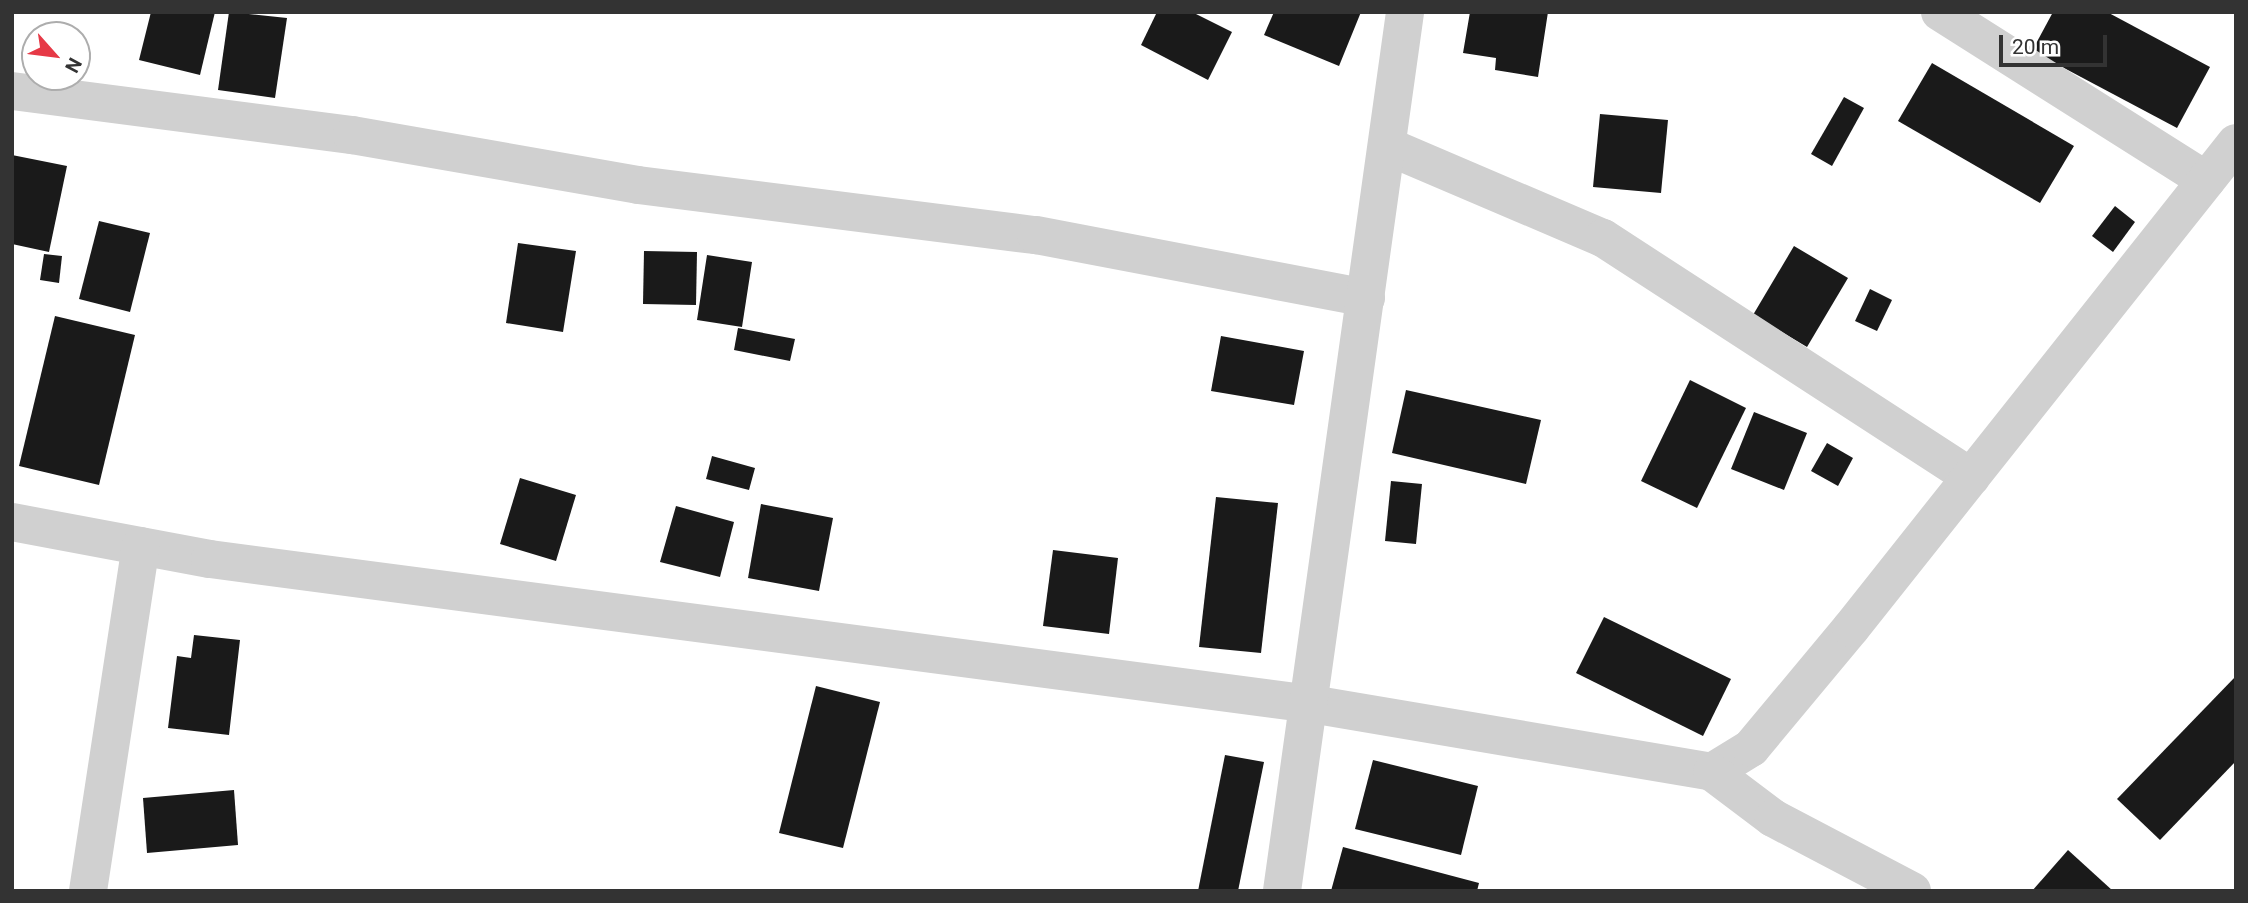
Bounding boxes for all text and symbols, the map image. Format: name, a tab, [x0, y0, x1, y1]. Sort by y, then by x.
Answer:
north arrow	[21, 21, 91, 91]
scale bar	[2003, 21, 2112, 65]
text: 20 m	[2012, 35, 2059, 59]
text: N	[60, 54, 87, 76]

